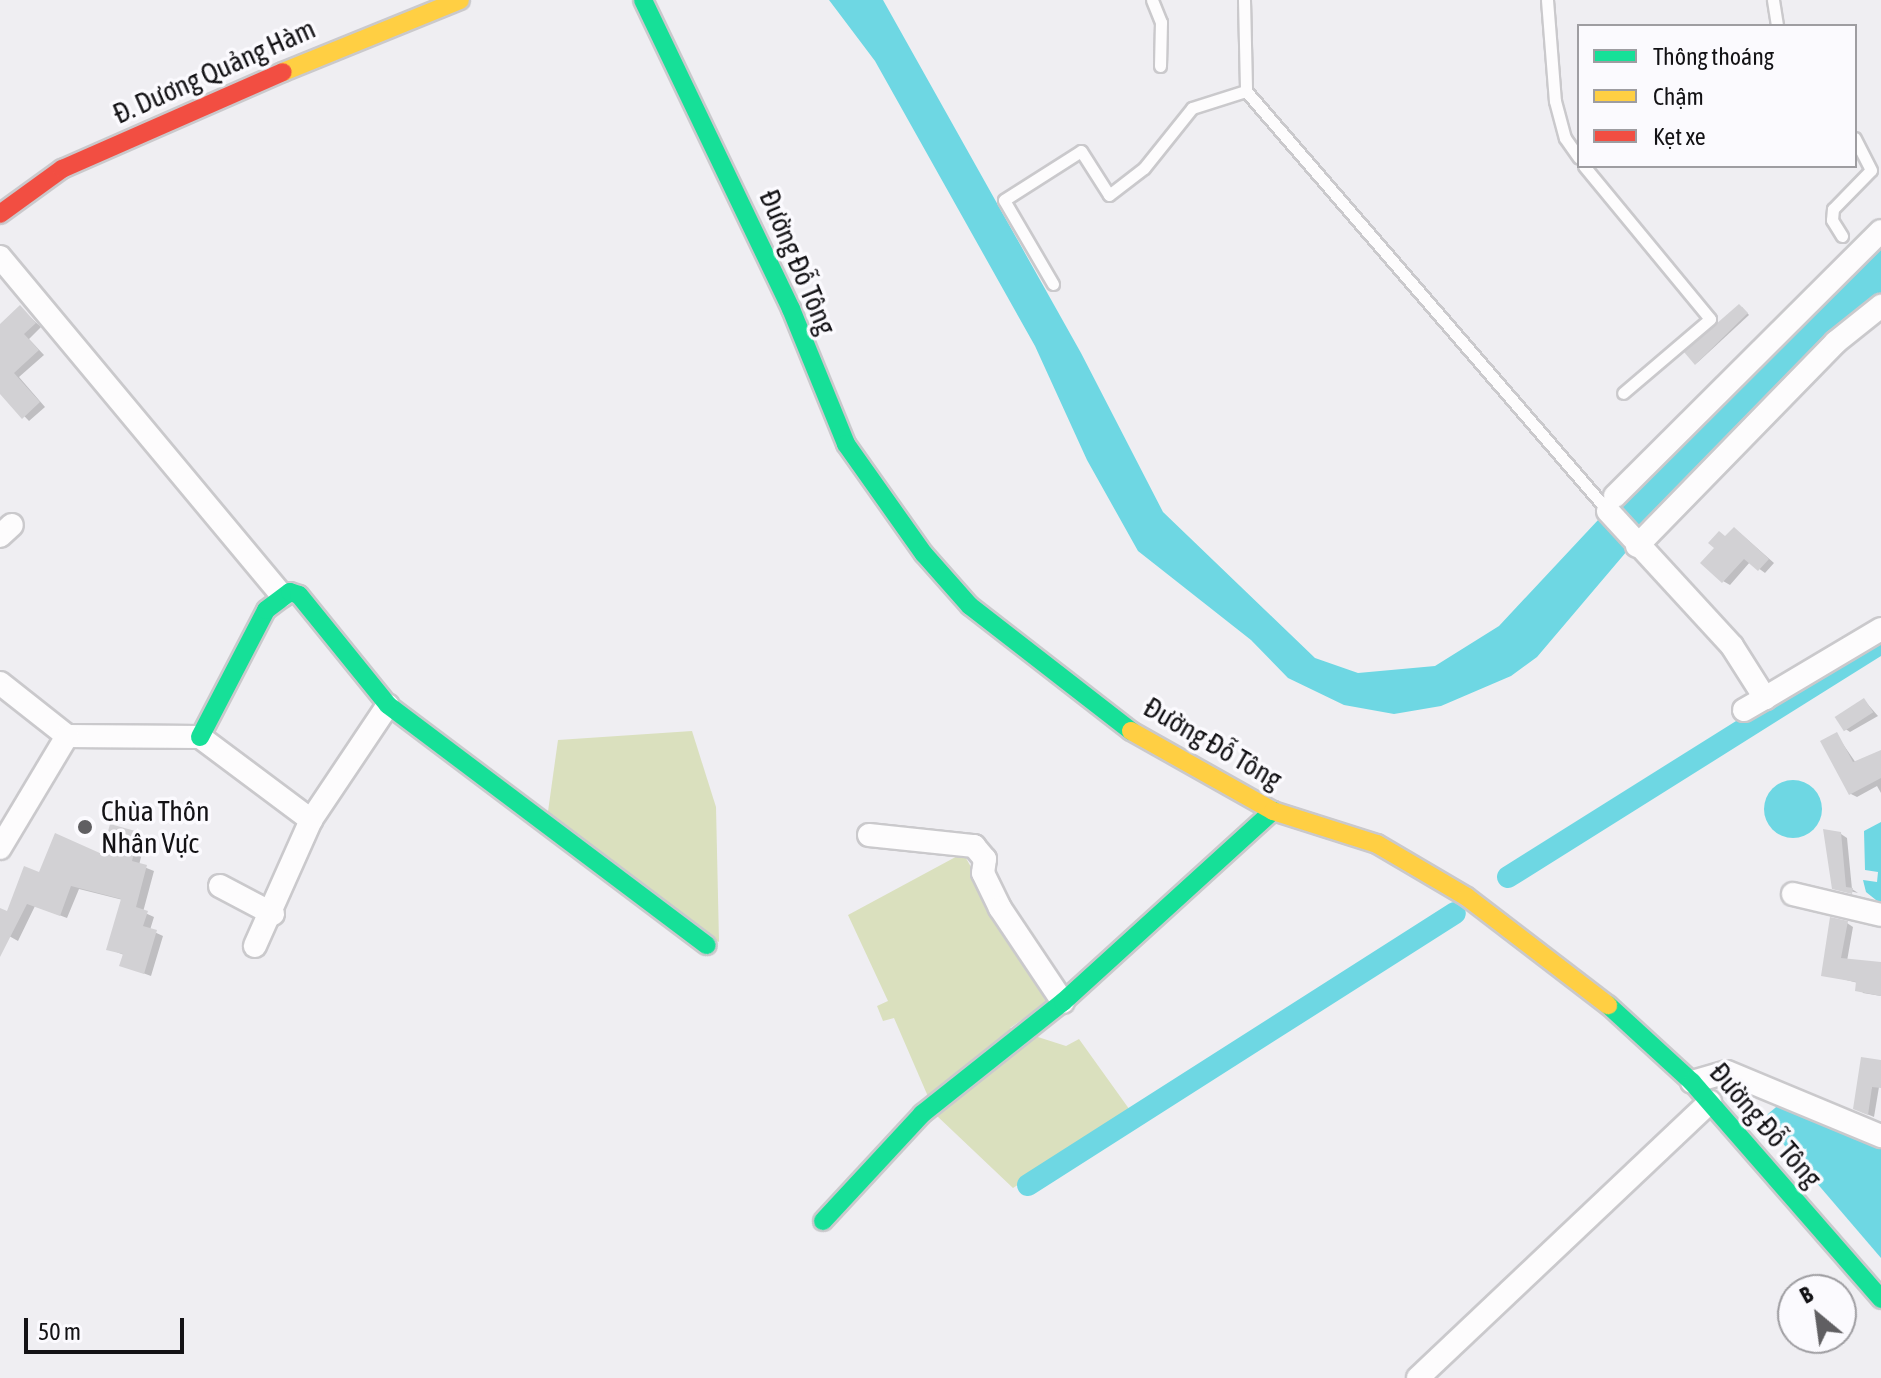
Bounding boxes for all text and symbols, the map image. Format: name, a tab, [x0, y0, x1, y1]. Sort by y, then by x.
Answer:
street label: Đ. Dương Quảng Hàm	[108, 11, 320, 131]
legend	[1577, 24, 1857, 168]
text: Thông thoáng	[1653, 43, 1774, 70]
text: Chậm	[1653, 83, 1704, 110]
text: Kẹt xe	[1653, 123, 1706, 150]
street label: Đường Đỗ Tông	[752, 185, 844, 339]
street label: Đường Đỗ Tông	[1138, 690, 1288, 796]
place label: Chùa Thôn Nhân Vực	[101, 794, 210, 860]
marker: Chùa Thôn Nhân Vực	[76, 818, 94, 836]
street label: Đường Đỗ Tông	[1703, 1056, 1829, 1194]
north arrow	[1777, 1274, 1857, 1354]
text: B	[1795, 1281, 1817, 1309]
scale bar	[28, 1302, 188, 1352]
text: 50 m	[38, 1318, 81, 1345]

